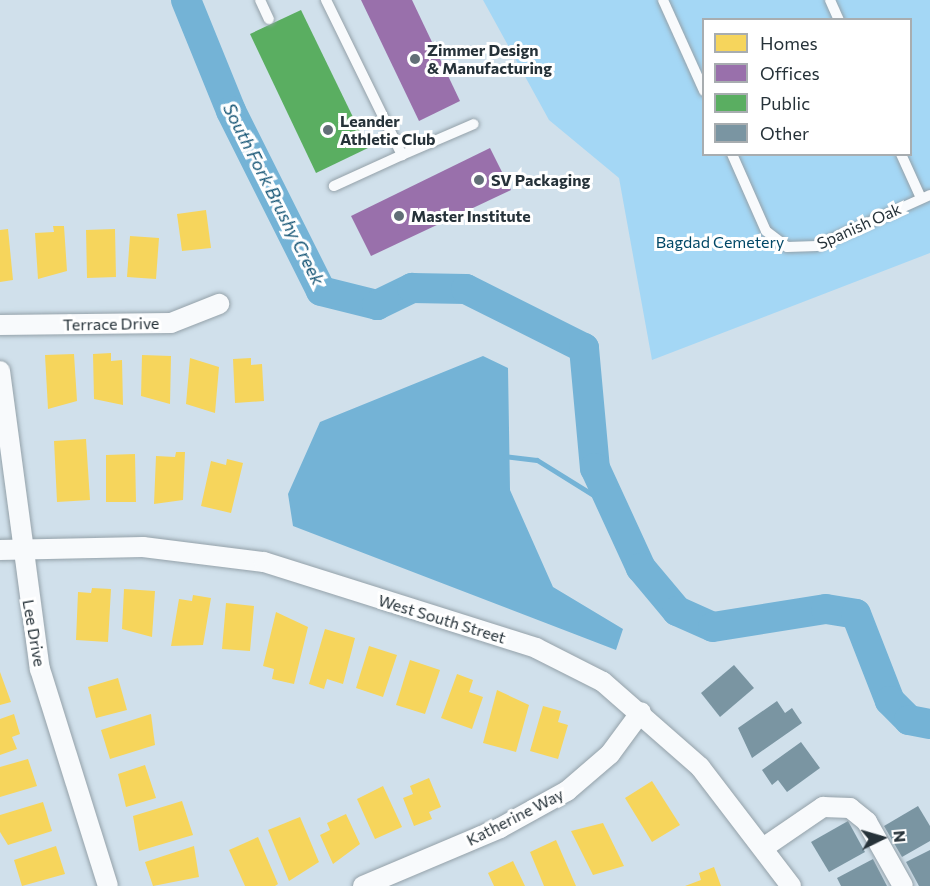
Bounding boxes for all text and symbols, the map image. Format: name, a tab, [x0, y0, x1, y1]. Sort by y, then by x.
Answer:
legend	[702, 18, 912, 156]
text: Homes	[760, 32, 818, 54]
place label: Zimmer Design & Manufacturing	[427, 40, 552, 78]
marker: Zimmer Design & Manufacturing	[408, 52, 422, 66]
text: Offices	[760, 62, 820, 84]
text: Public	[760, 92, 810, 114]
water label: South Fork Brushy Creek	[219, 99, 329, 289]
place label: Leander Athletic Club	[340, 111, 436, 149]
text: Other	[760, 122, 809, 144]
marker: Leander Athletic Club	[321, 123, 335, 137]
place label: SV Packaging	[491, 170, 590, 190]
marker: SV Packaging	[472, 173, 486, 187]
street label: Spanish Oak	[814, 199, 904, 253]
place label: Master Institute	[411, 206, 531, 226]
marker: Master Institute	[392, 209, 406, 223]
park label: Bagdad Cemetery	[656, 232, 784, 252]
street label: Terrace Drive	[63, 314, 159, 334]
street label: West South Street	[376, 590, 508, 648]
street label: Lee Drive	[19, 598, 49, 668]
street label: Katherine Way	[463, 784, 567, 850]
north arrow	[852, 808, 912, 868]
text: N	[890, 830, 910, 843]

